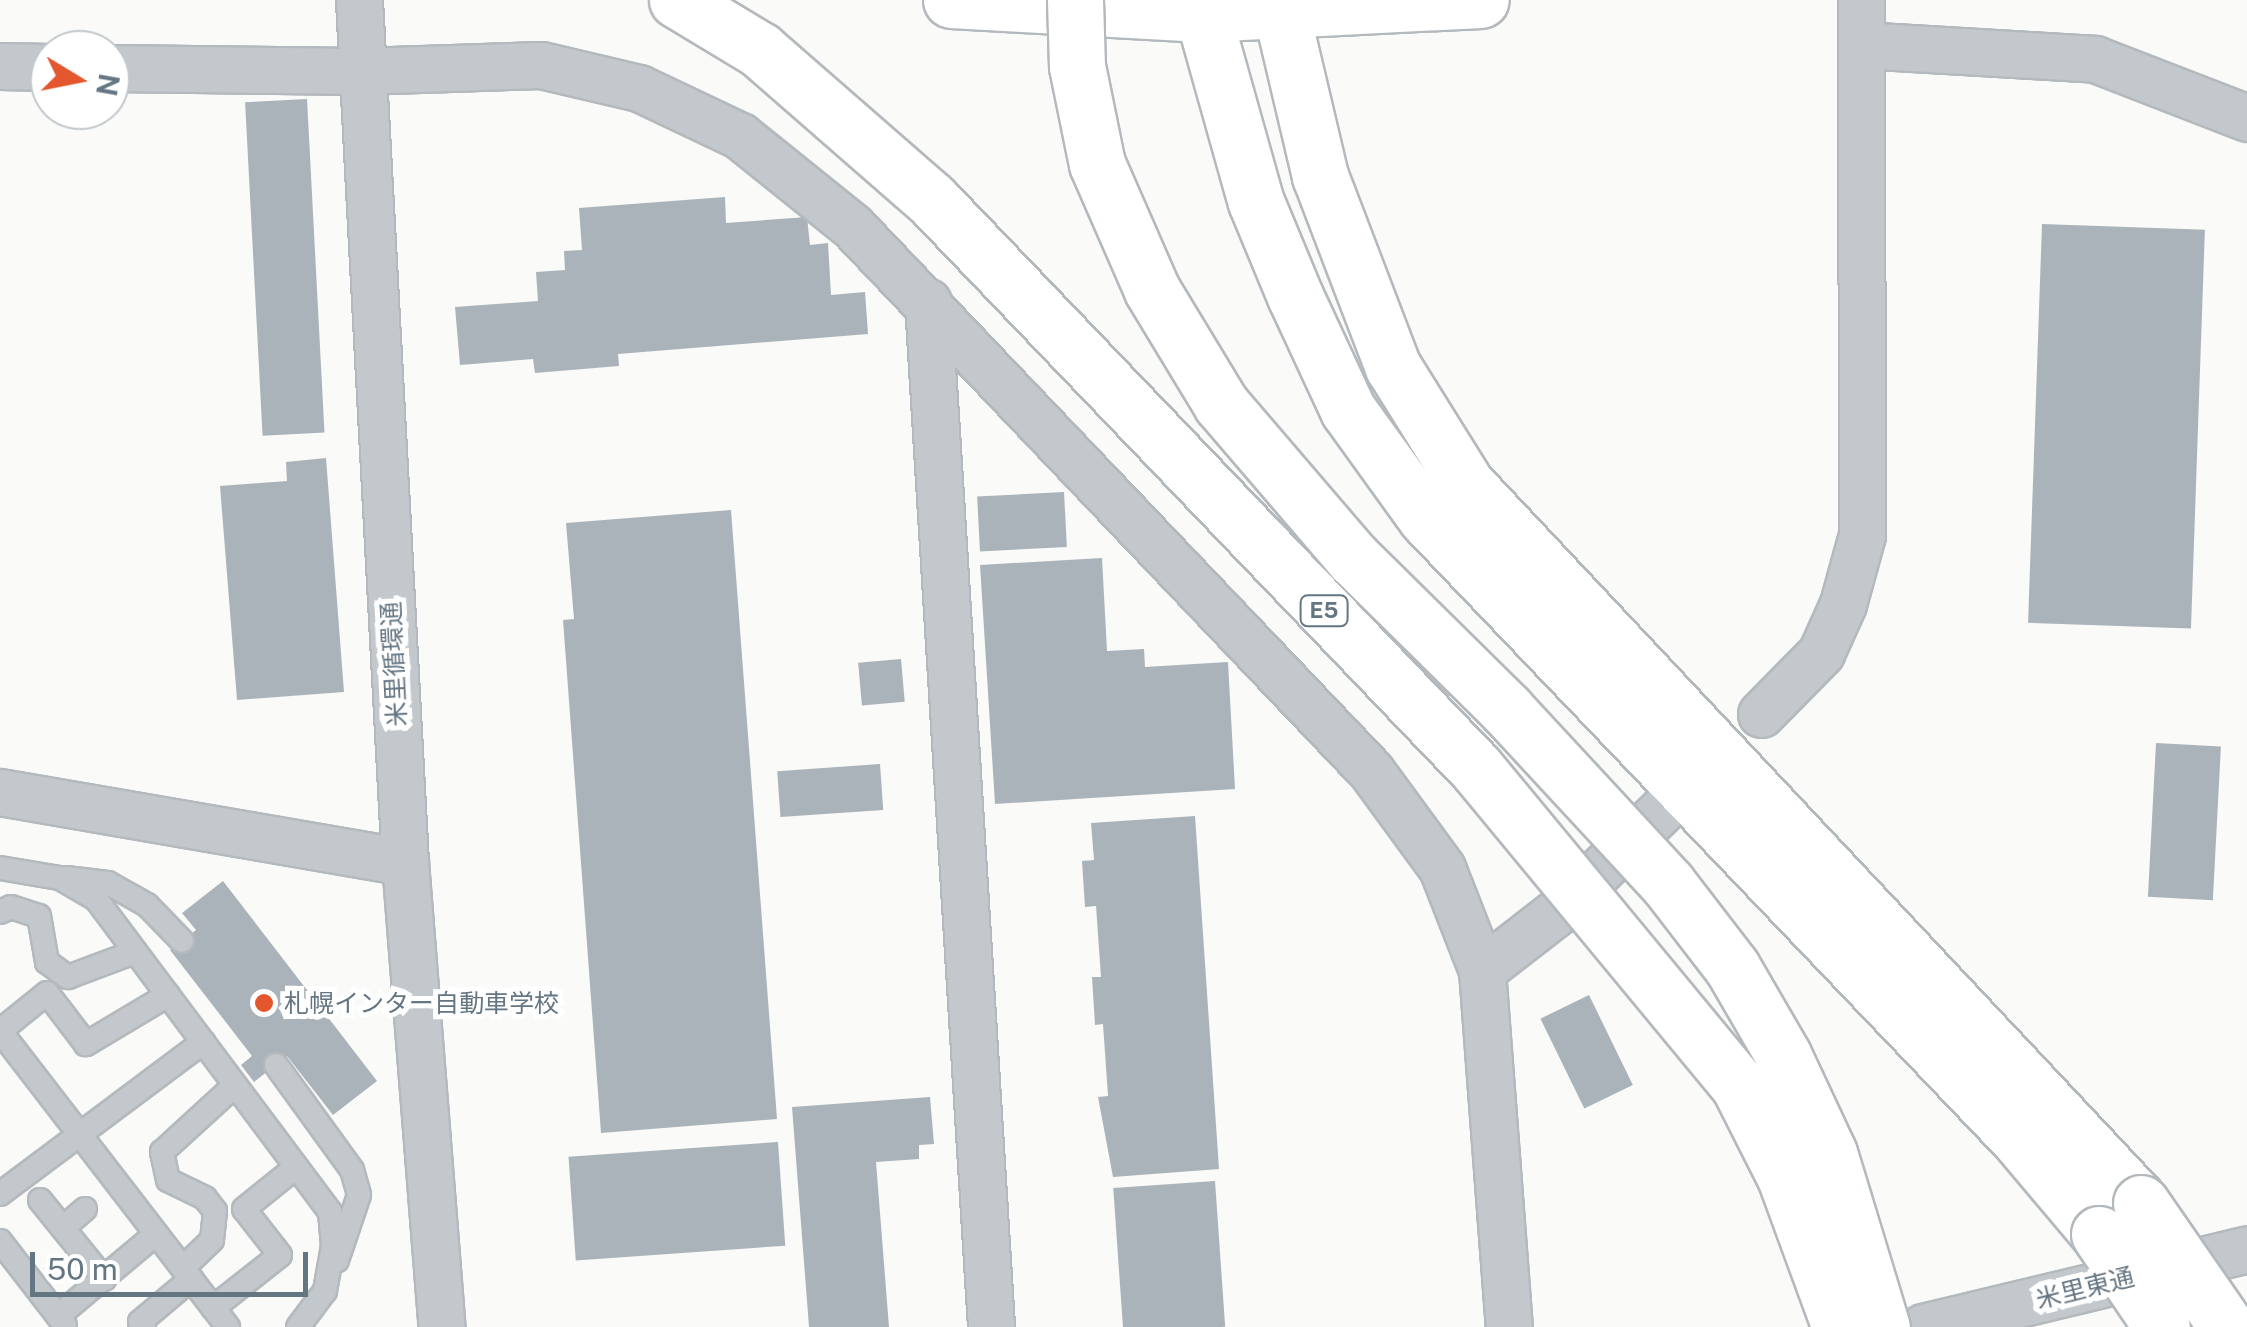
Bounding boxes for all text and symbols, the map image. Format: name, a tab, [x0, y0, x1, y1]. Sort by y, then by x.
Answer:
north arrow	[30, 30, 130, 130]
text: N	[90, 71, 126, 99]
road number: E5	[1299, 594, 1349, 628]
street label: 米里循環通	[376, 601, 412, 727]
place label: 札幌インター自動車学校	[284, 988, 559, 1018]
marker: 札幌インター自動車学校	[253, 992, 275, 1014]
scale bar	[35, 1232, 312, 1294]
text: 50 m	[47, 1251, 118, 1287]
street label: 米里東通	[2033, 1261, 2137, 1315]

